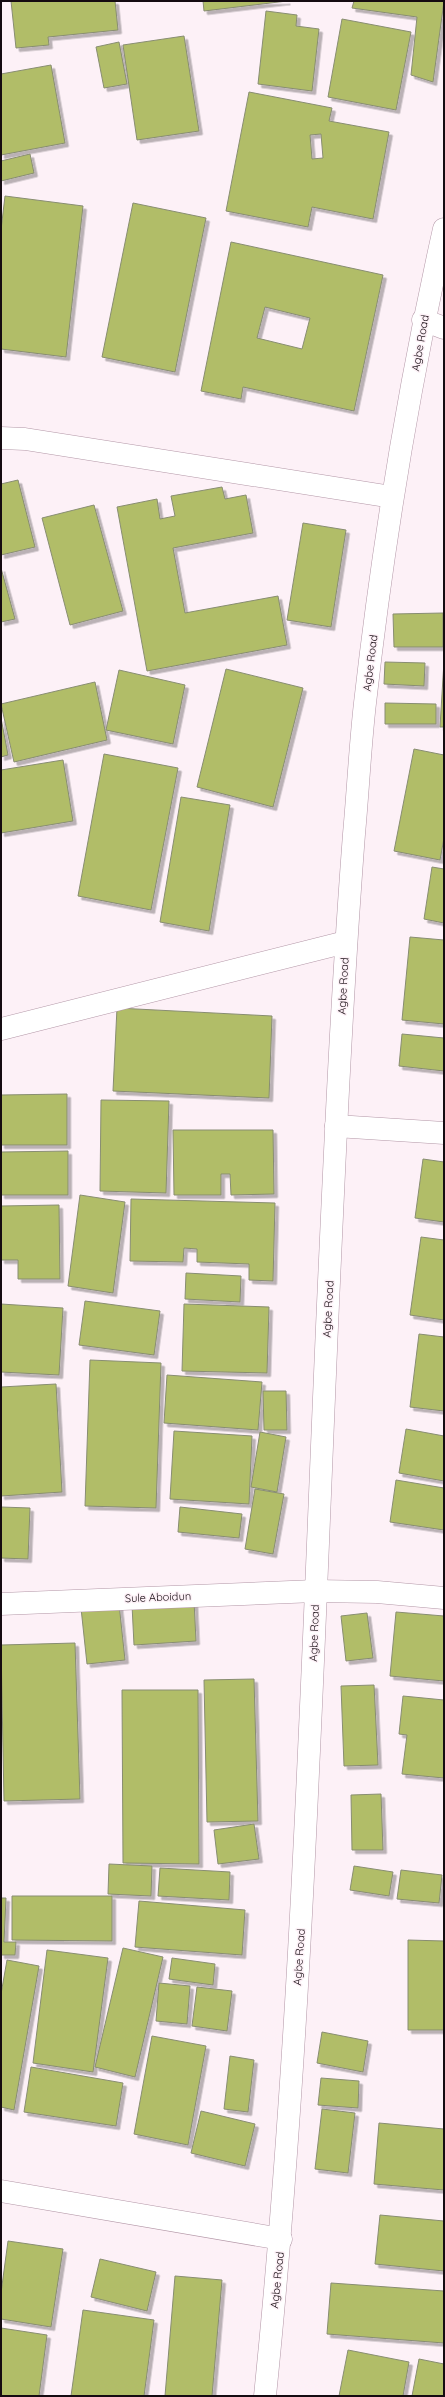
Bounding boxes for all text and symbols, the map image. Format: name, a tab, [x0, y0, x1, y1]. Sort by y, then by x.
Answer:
street label: Agbe Road	[408, 314, 432, 372]
street label: Agbe Road	[360, 634, 380, 692]
street label: Agbe Road	[335, 957, 351, 1015]
street label: Agbe Road	[320, 1280, 336, 1338]
street label: Sule Aboidun	[125, 1589, 191, 1605]
street label: Agbe Road	[306, 1604, 322, 1662]
street label: Agbe Road	[290, 1928, 308, 1986]
street label: Agbe Road	[267, 2251, 287, 2309]

